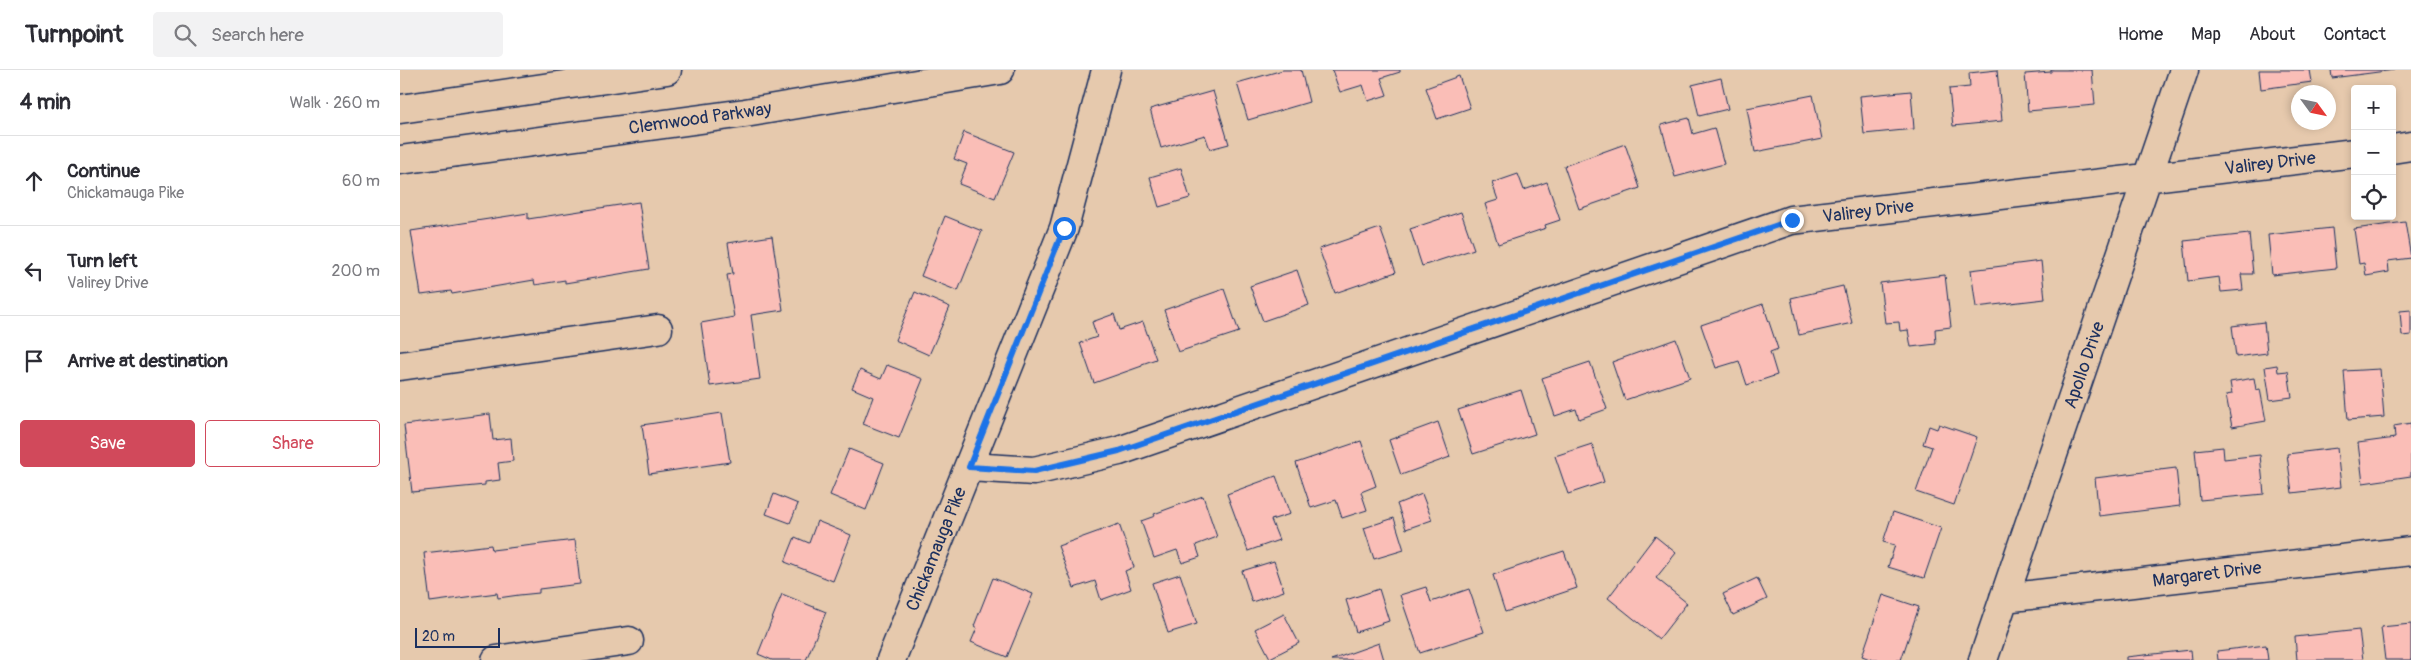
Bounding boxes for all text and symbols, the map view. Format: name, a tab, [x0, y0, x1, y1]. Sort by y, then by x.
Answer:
search box	[153, 12, 503, 57]
text: Turnpoint	[25, 20, 123, 49]
icon: search	[171, 21, 199, 49]
text: Search here	[211, 23, 304, 47]
text: Home	[2118, 23, 2163, 46]
text: Map	[2191, 23, 2221, 46]
text: About	[2249, 23, 2295, 46]
text: Contact	[2323, 23, 2386, 46]
north arrow	[2291, 85, 2336, 130]
map controls	[2351, 85, 2396, 220]
button: +	[2351, 85, 2396, 130]
text: 4 min	[20, 89, 71, 116]
text: Walk · 260 m	[289, 93, 380, 113]
street label: Clemwood Parkway	[627, 97, 773, 140]
button: −	[2351, 130, 2396, 175]
street label: Valirey Drive	[2223, 146, 2317, 180]
text: Continue	[67, 159, 140, 183]
icon: ahead	[20, 167, 48, 195]
text: 60 m	[342, 171, 380, 191]
button: locate	[2351, 175, 2396, 220]
text: Chickamauga Pike	[67, 183, 184, 203]
street label: Valirey Drive	[1821, 194, 1915, 228]
route end	[1781, 209, 1804, 232]
route start	[1053, 217, 1076, 240]
text: Turn left	[67, 249, 137, 273]
icon: left	[20, 257, 48, 285]
text: 200 m	[332, 261, 380, 281]
text: Valirey Drive	[67, 273, 148, 293]
street label: Apollo Drive	[2059, 319, 2110, 412]
icon: arrive	[20, 347, 48, 375]
text: Arrive at destination	[67, 349, 228, 373]
button: Save	[20, 420, 195, 467]
button: Share	[205, 420, 380, 467]
street label: Chickamauga Pike	[901, 484, 972, 615]
street label: Margaret Drive	[2151, 556, 2263, 593]
scale bar	[415, 625, 500, 648]
text: 20 m	[422, 628, 455, 645]

